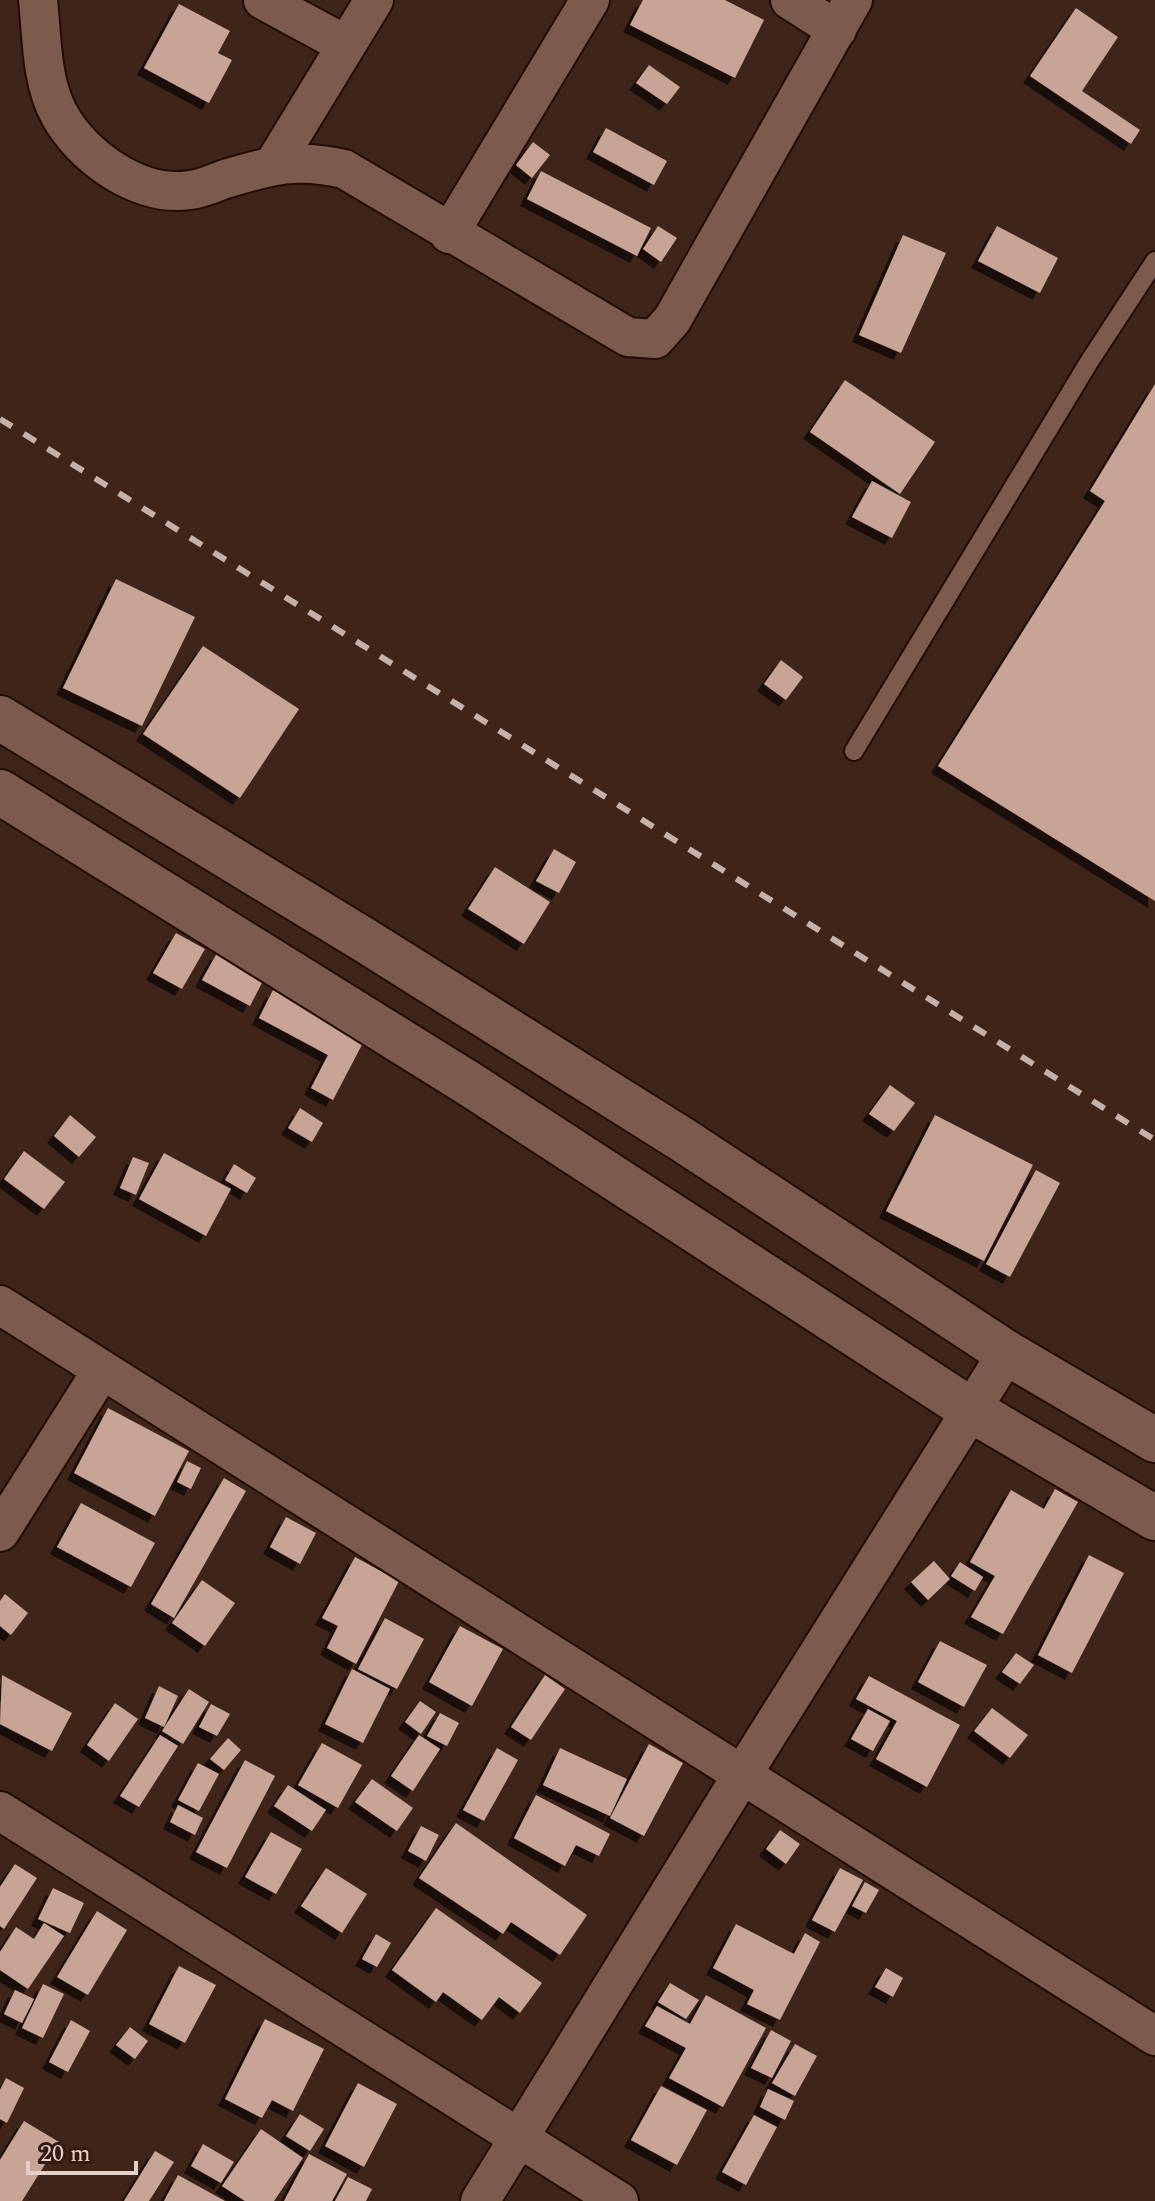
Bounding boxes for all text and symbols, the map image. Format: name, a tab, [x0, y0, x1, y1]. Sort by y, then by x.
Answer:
scale bar	[28, 2125, 136, 2175]
text: 20 m	[40, 2136, 91, 2172]

